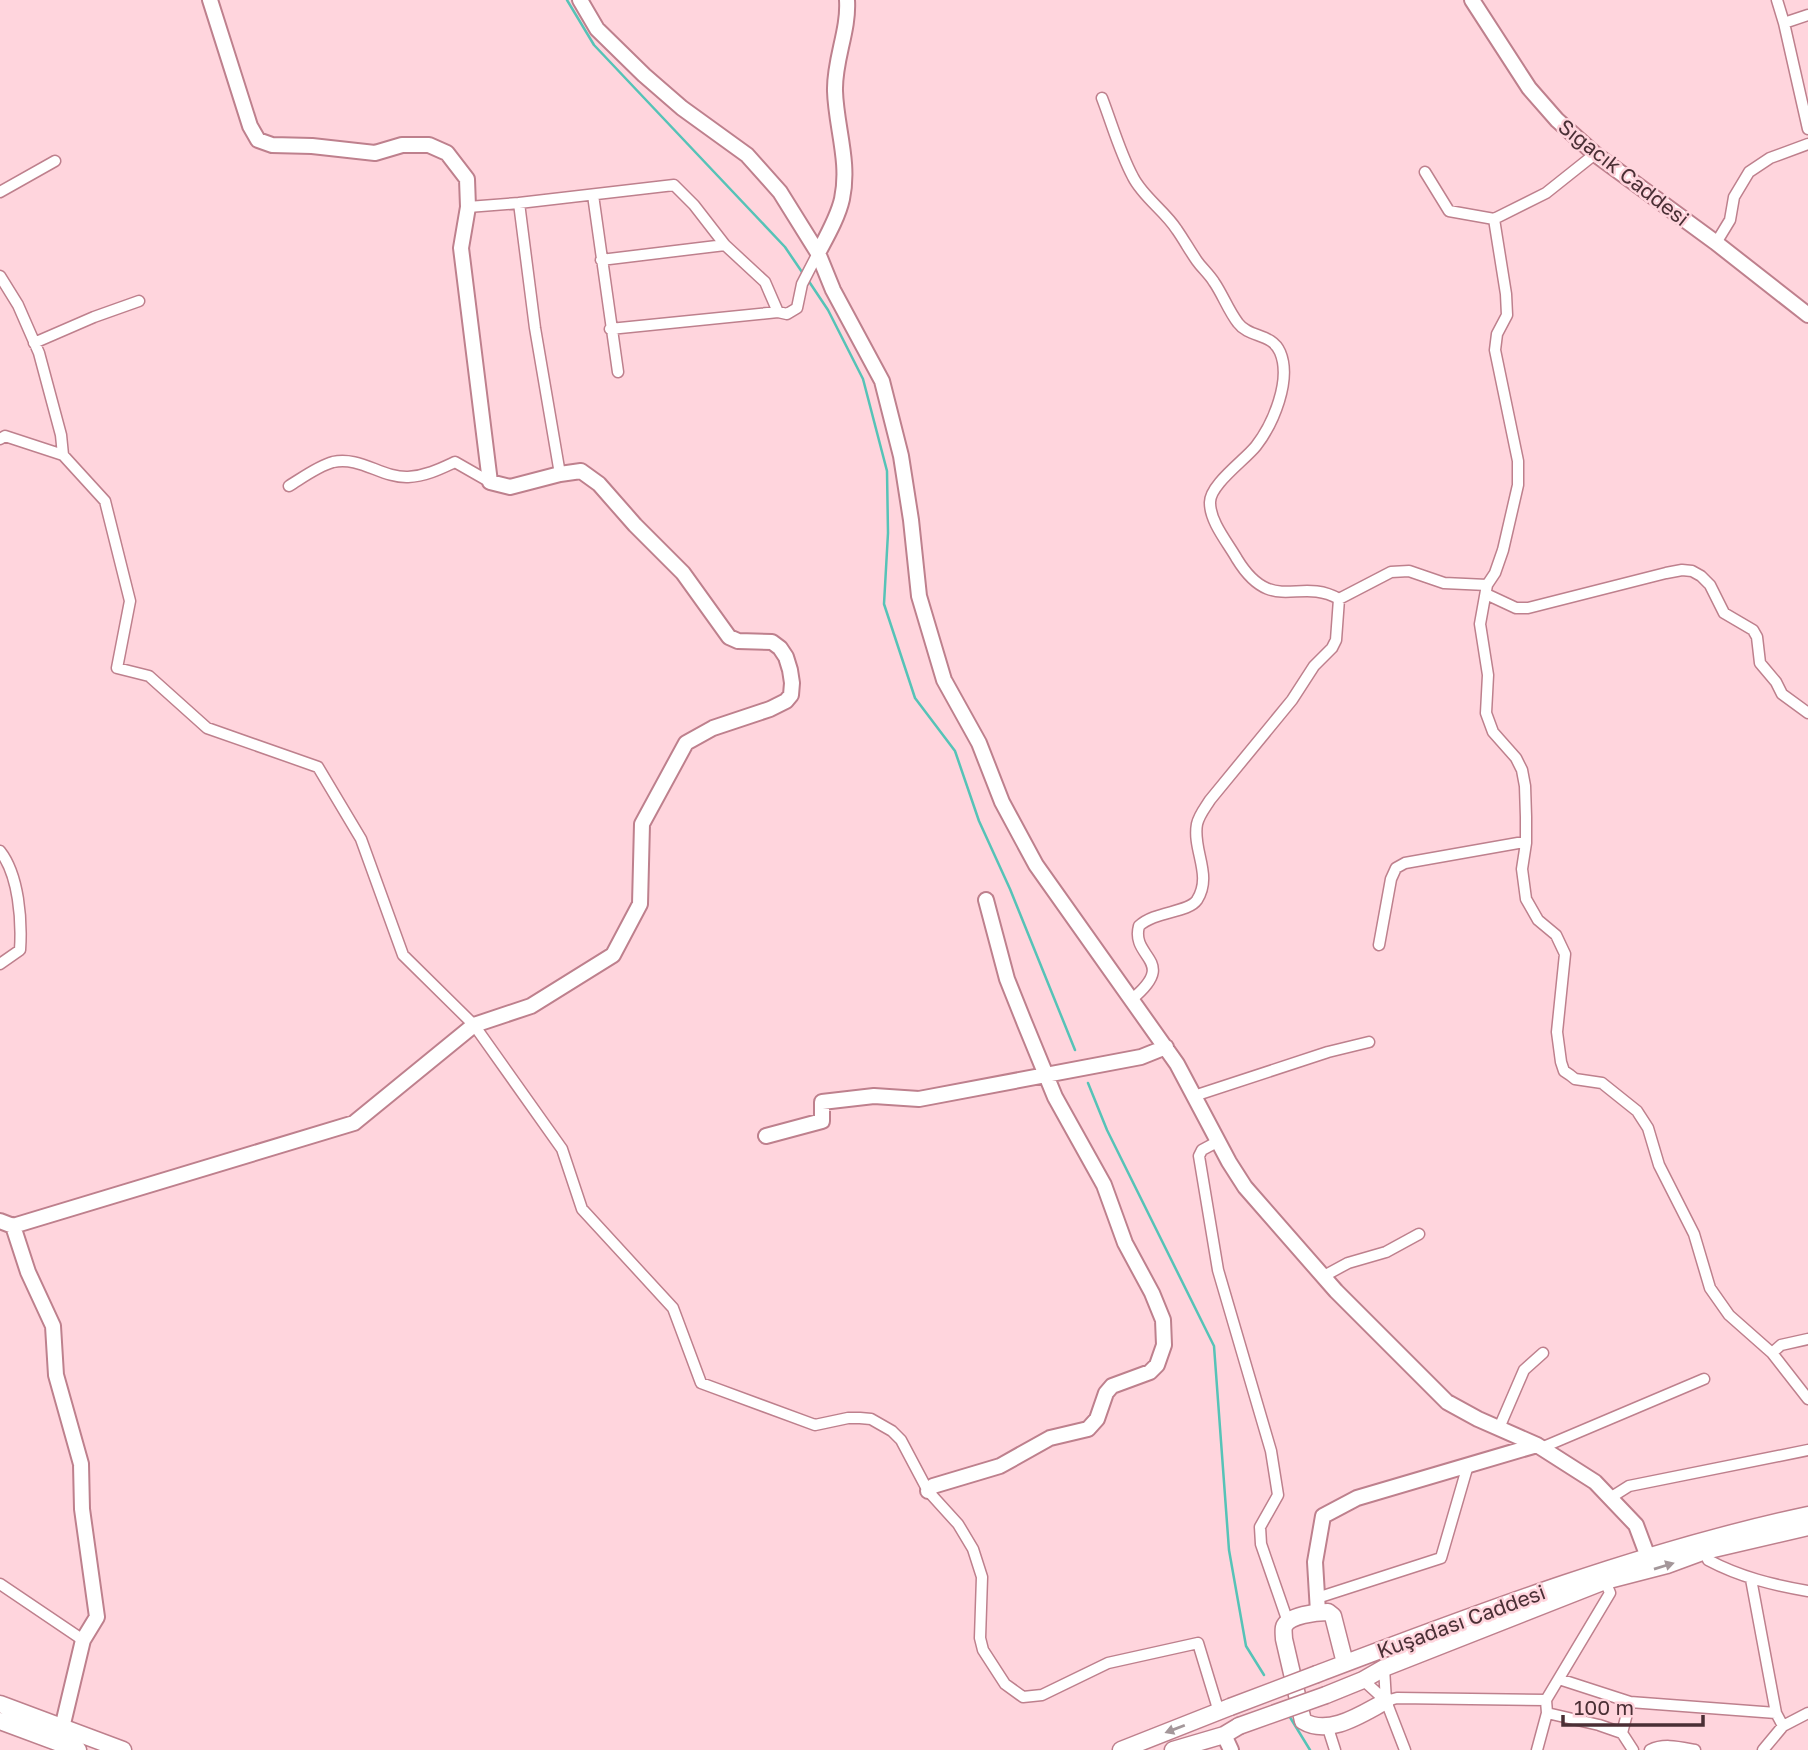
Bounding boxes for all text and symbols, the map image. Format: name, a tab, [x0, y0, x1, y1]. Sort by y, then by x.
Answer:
street label: Sığacık Caddesi	[1553, 113, 1695, 231]
one-way arrow	[1654, 1560, 1675, 1570]
street label: Kuşadası Caddesi	[1373, 1578, 1549, 1664]
scale bar	[1563, 1684, 1703, 1728]
text: 100 m	[1574, 1694, 1634, 1720]
one-way arrow	[1165, 1723, 1186, 1734]

